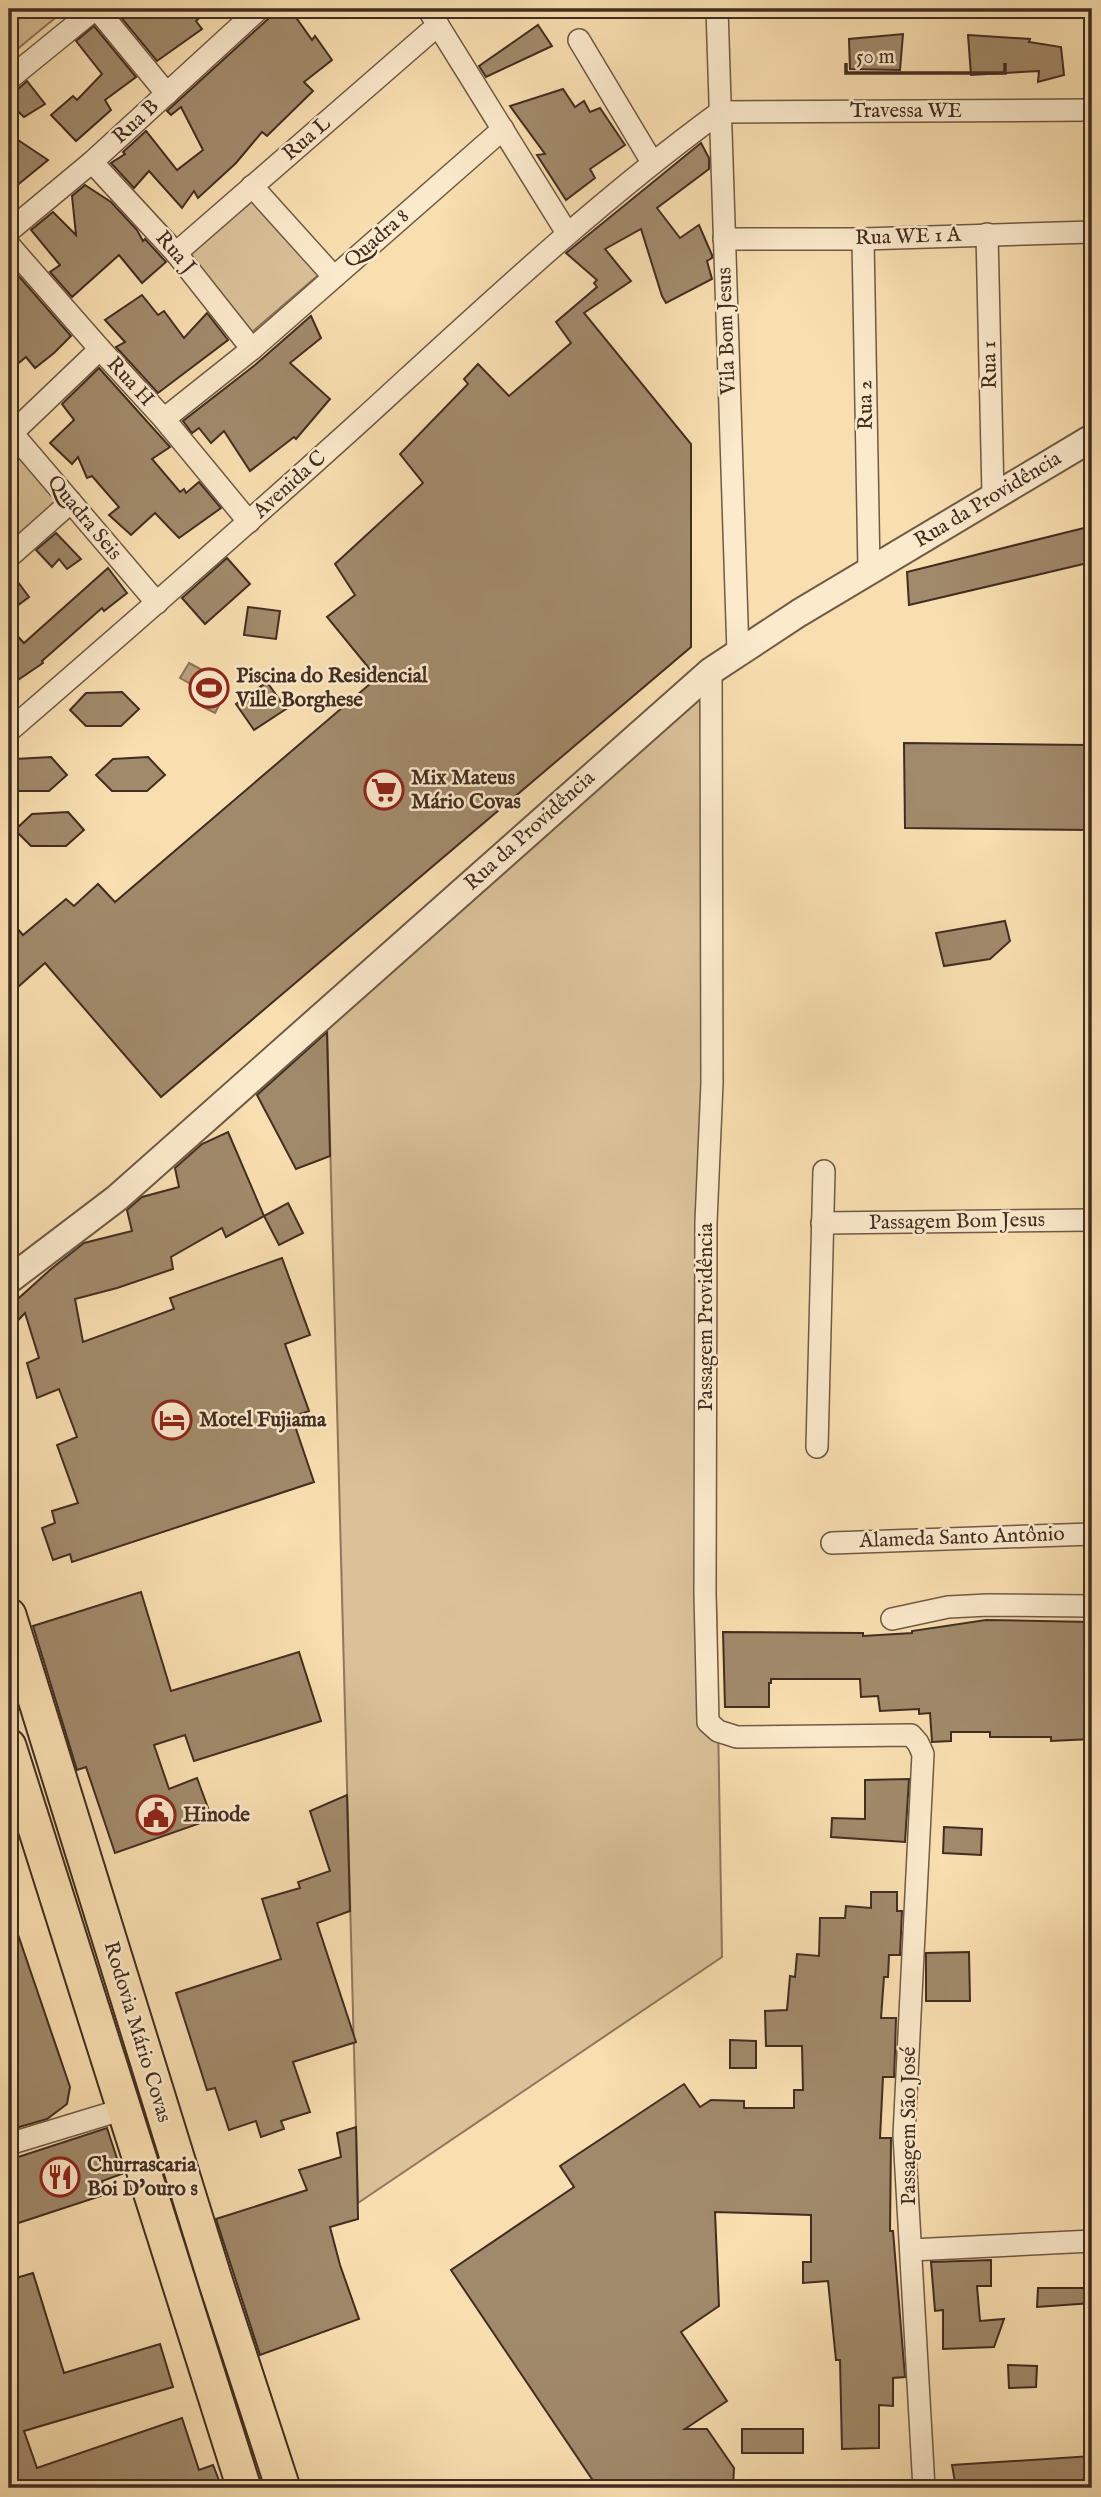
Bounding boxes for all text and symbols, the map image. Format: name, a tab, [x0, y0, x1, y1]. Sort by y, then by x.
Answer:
scale bar	[846, 32, 1005, 76]
text: 50 m	[856, 44, 895, 71]
street label: Rua B	[107, 94, 165, 150]
street label: Travessa WE	[850, 98, 962, 125]
street label: Rua L	[277, 111, 337, 167]
street label: Quadra 8	[339, 203, 415, 275]
street label: Rua WE 1 A	[854, 222, 962, 252]
street label: Rua J	[149, 226, 202, 281]
street label: Vila Bom Jesus	[711, 266, 743, 397]
street label: Rua 1	[976, 341, 1004, 389]
street label: Rua H	[100, 351, 160, 413]
street label: Rua 2	[852, 379, 880, 430]
street label: Avenida C	[247, 445, 332, 526]
street label: Rua da Providência	[910, 445, 1067, 555]
street label: Quadra Seis	[41, 470, 127, 566]
place label: Piscina do Residencial Ville Borghese	[235, 663, 429, 714]
sports icon: Piscina do Residencial Ville Borghese	[188, 667, 230, 709]
place label: Mix Mateus Mário Covas	[411, 765, 521, 816]
street label: Rua da Providência	[459, 765, 602, 897]
supermarket icon: Mix Mateus Mário Covas	[363, 769, 405, 811]
street label: Passagem Bom Jesus	[869, 1207, 1045, 1237]
street label: Passagem Providência	[693, 1222, 720, 1411]
hotel icon: Motel Fujiama	[151, 1399, 193, 1441]
place label: Motel Fujiama	[199, 1407, 327, 1434]
street label: Alameda Santo Antônio	[858, 1521, 1065, 1555]
public building icon: Hinode	[135, 1794, 177, 1836]
place label: Hinode	[183, 1802, 250, 1829]
street label: Rodovia Mário Covas	[97, 1938, 177, 2126]
street label: Passagem São José	[896, 2046, 923, 2205]
place label: Churrascaria Boi D'ouro s	[87, 2152, 198, 2203]
restaurant icon: Churrascaria Boi D'ouro s	[39, 2156, 81, 2198]

